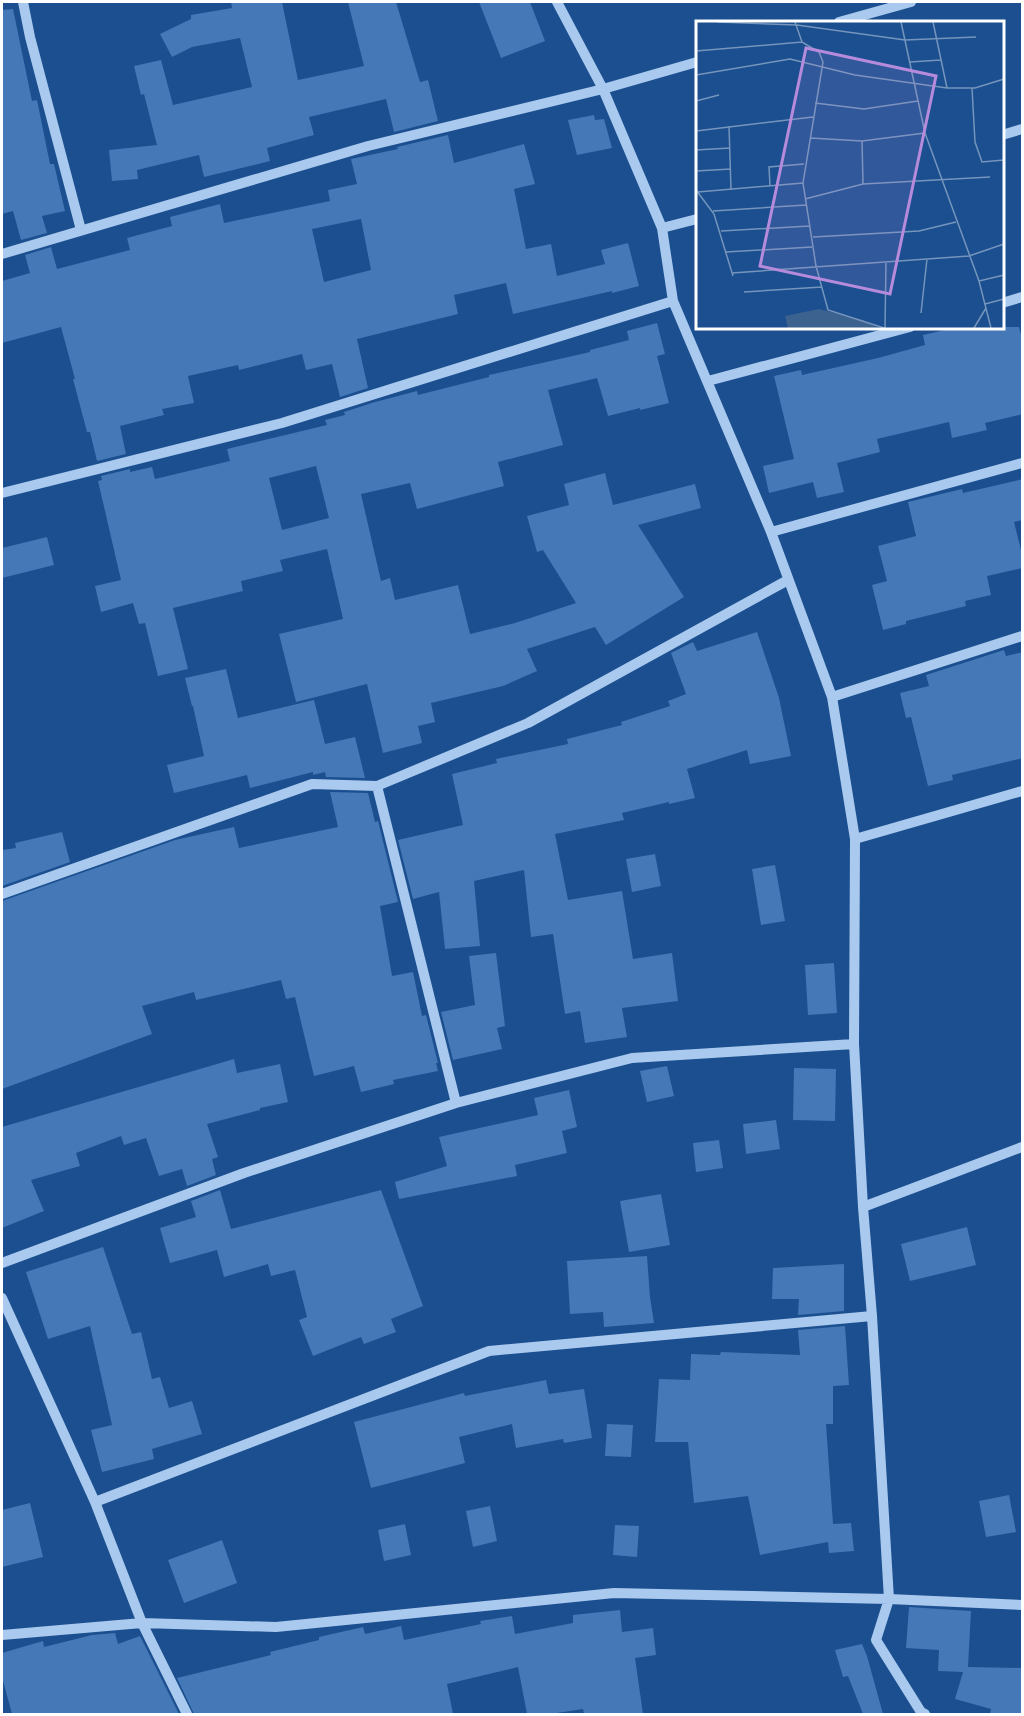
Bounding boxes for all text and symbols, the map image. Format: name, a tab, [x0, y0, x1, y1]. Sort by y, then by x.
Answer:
inset map	[696, 21, 1003, 328]

